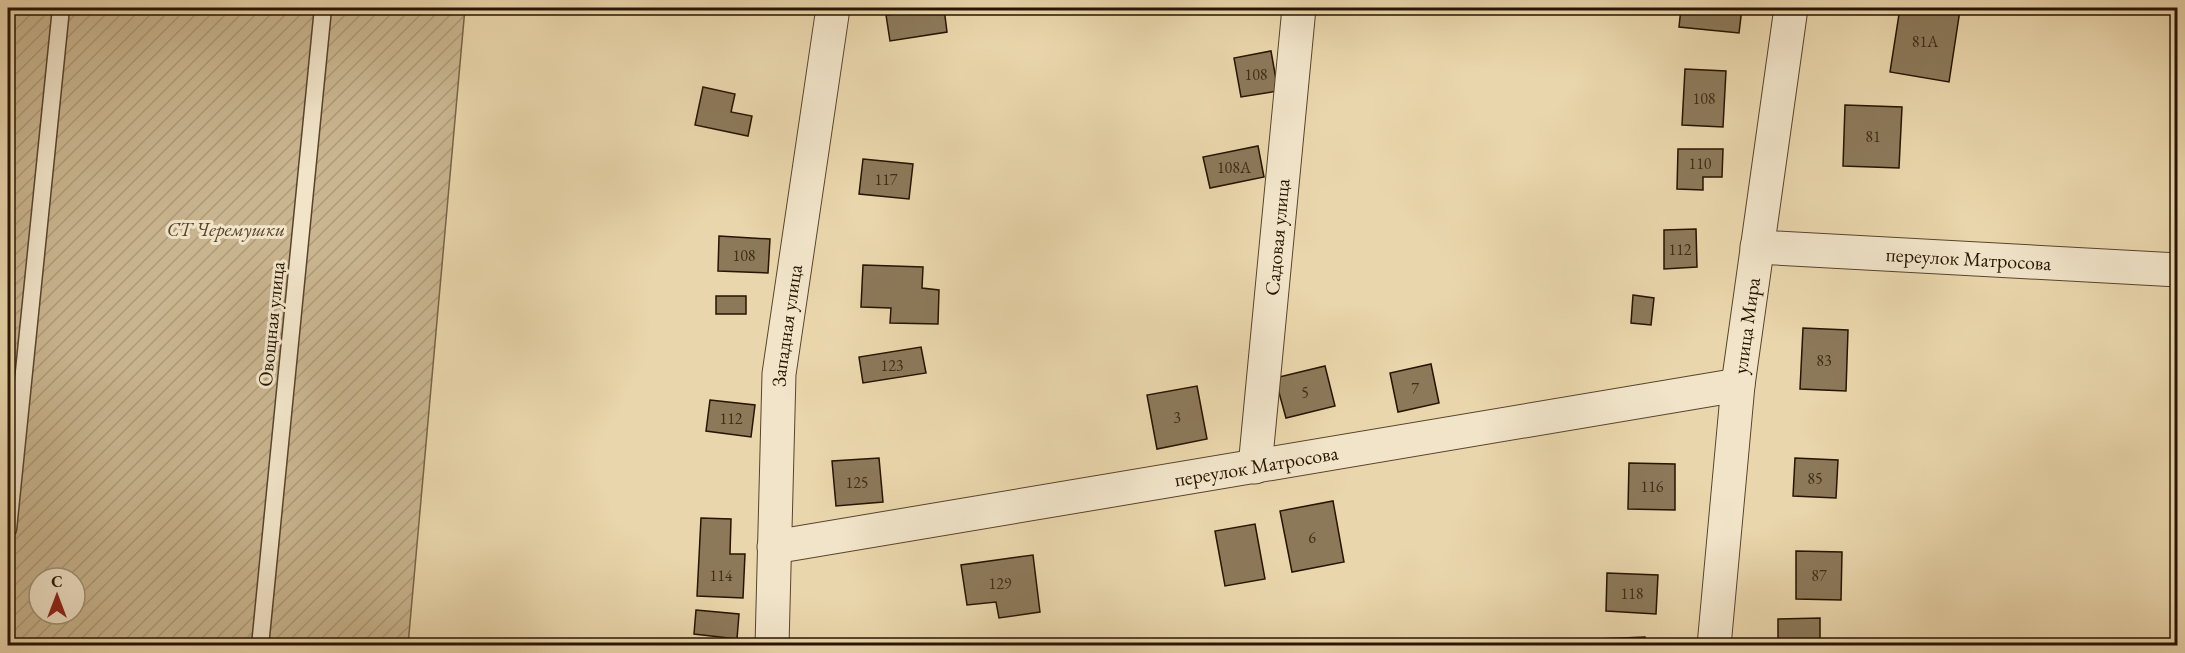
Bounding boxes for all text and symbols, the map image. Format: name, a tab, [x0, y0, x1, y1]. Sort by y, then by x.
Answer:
house number: 81А	[1912, 31, 1939, 52]
house number: 108	[1244, 64, 1268, 85]
house number: 108	[1692, 88, 1716, 109]
house number: 81	[1865, 126, 1881, 147]
house number: 110	[1688, 153, 1712, 174]
house number: 108А	[1217, 157, 1252, 178]
house number: 117	[874, 169, 898, 190]
street label: Садовая улица	[1259, 177, 1296, 297]
park label: СТ Черемушки	[167, 216, 285, 242]
house number: 112	[1668, 239, 1692, 260]
street label: переулок Матросова	[1885, 241, 2052, 276]
house number: 108	[732, 245, 756, 266]
street label: Овощная улица	[252, 260, 290, 388]
street label: Западная улица	[766, 263, 808, 387]
street label: улица Мира	[1727, 276, 1766, 376]
house number: 83	[1816, 350, 1832, 371]
house number: 123	[880, 355, 904, 376]
house number: 7	[1411, 378, 1419, 399]
house number: 5	[1301, 382, 1309, 403]
house number: 3	[1173, 407, 1181, 428]
house number: 112	[719, 408, 743, 429]
street label: переулок Матросова	[1172, 439, 1340, 493]
house number: 85	[1807, 468, 1823, 489]
house number: 125	[845, 472, 869, 493]
house number: 116	[1640, 476, 1664, 497]
house number: 6	[1308, 527, 1316, 548]
house number: 114	[709, 565, 733, 586]
house number: 87	[1811, 565, 1827, 586]
north arrow	[27, 566, 87, 626]
text: С	[51, 571, 63, 592]
house number: 129	[988, 573, 1012, 594]
house number: 118	[1620, 583, 1644, 604]

